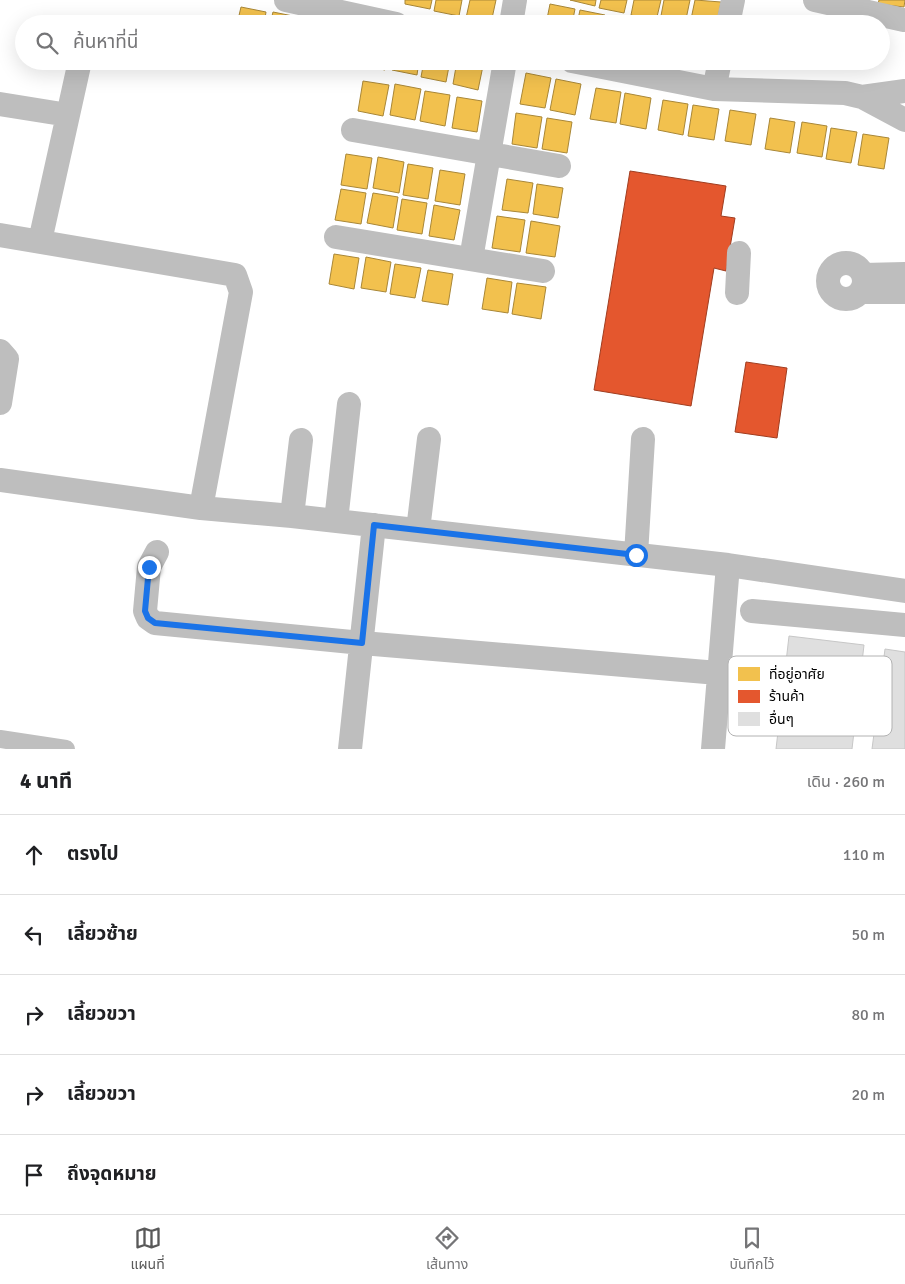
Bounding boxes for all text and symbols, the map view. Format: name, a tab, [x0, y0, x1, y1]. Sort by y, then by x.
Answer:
search box	[15, 15, 890, 70]
icon: search	[33, 29, 61, 57]
text: ค้นหาที่นี่	[73, 30, 138, 54]
route start	[625, 544, 648, 567]
route end	[138, 556, 161, 579]
legend	[728, 656, 892, 736]
text: ที่อยู่อาศัย	[769, 664, 825, 683]
text: ร้านค้า	[769, 688, 804, 705]
text: อื่นๆ	[769, 709, 794, 728]
text: 4 นาที	[20, 768, 72, 794]
text: เดิน · 260 m	[807, 772, 885, 792]
icon: ahead	[20, 841, 48, 869]
text: ตรงไป	[67, 842, 119, 866]
text: 110 m	[843, 845, 885, 865]
icon: left	[20, 921, 48, 949]
text: เลี้ยวซ้าย	[67, 922, 138, 946]
text: 50 m	[851, 925, 885, 945]
icon: right	[20, 1001, 48, 1029]
text: เลี้ยวขวา	[67, 1002, 136, 1026]
text: 80 m	[851, 1005, 885, 1025]
icon: right	[20, 1081, 48, 1109]
text: เลี้ยวขวา	[67, 1082, 136, 1106]
text: 20 m	[851, 1085, 885, 1105]
icon: arrive	[20, 1161, 48, 1189]
text: ถึงจุดหมาย	[67, 1162, 157, 1186]
tab: แผนที่	[131, 1224, 165, 1275]
tab: เส้นทาง	[426, 1224, 468, 1275]
tab: บันทึกไว้	[729, 1224, 774, 1275]

